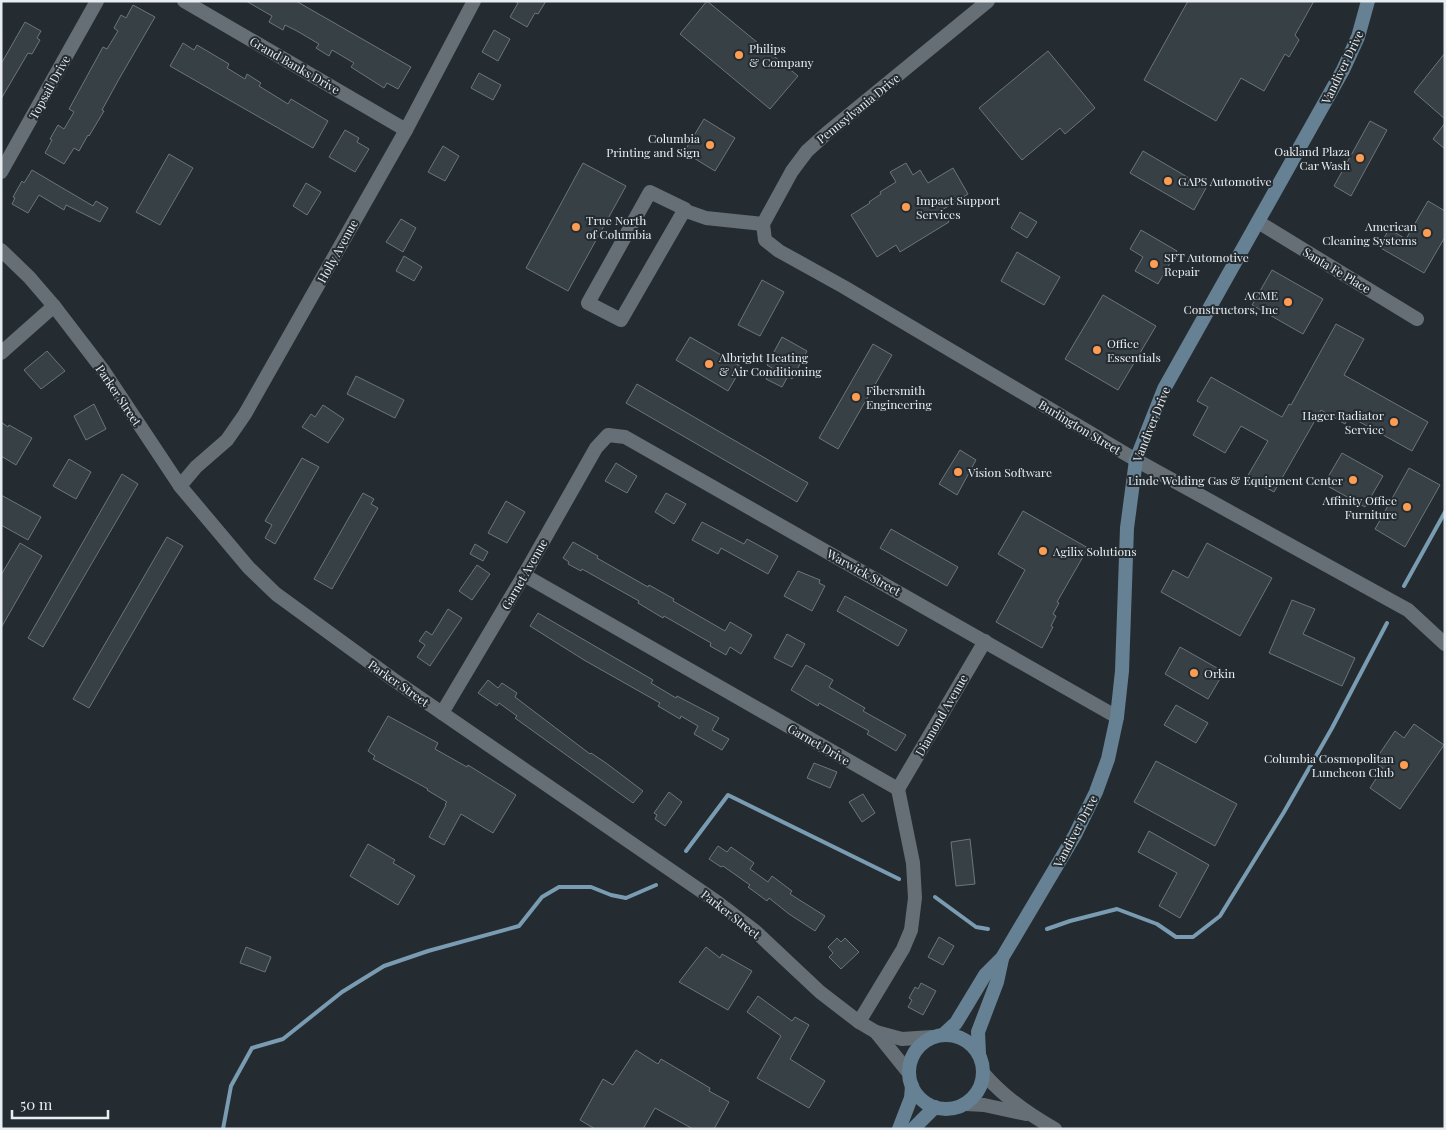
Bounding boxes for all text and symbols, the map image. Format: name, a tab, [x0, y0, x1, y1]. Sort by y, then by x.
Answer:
street label: Vandiver Drive	[1317, 28, 1367, 107]
street label: Grand Banks Drive	[247, 33, 343, 97]
place label: Philips & Company	[749, 40, 814, 70]
marker: Philips & Company	[733, 49, 745, 61]
street label: Topsail Drive	[25, 52, 73, 122]
street label: Pennsylvania Drive	[813, 70, 903, 146]
place label: Columbia Printing and Sign	[606, 130, 700, 160]
marker: Columbia Printing and Sign	[704, 139, 716, 151]
place label: Oakland Plaza Car Wash	[1274, 143, 1350, 173]
marker: Oakland Plaza Car Wash	[1354, 152, 1366, 164]
place label: GAPS Automotive	[1178, 173, 1272, 189]
marker: GAPS Automotive	[1162, 175, 1174, 187]
place label: Impact Support Services	[916, 192, 1001, 222]
marker: Impact Support Services	[900, 201, 912, 213]
place label: True North of Columbia	[586, 212, 652, 242]
street label: Holly Avenue	[313, 216, 361, 286]
place label: American Cleaning Systems	[1322, 218, 1417, 248]
marker: True North of Columbia	[570, 221, 582, 233]
marker: American Cleaning Systems	[1421, 227, 1433, 239]
street label: Santa Fe Place	[1300, 243, 1374, 297]
place label: SFT Automotive Repair	[1164, 249, 1249, 279]
marker: SFT Automotive Repair	[1148, 258, 1160, 270]
place label: ACME Constructors, Inc	[1184, 287, 1278, 317]
marker: ACME Constructors, Inc	[1282, 296, 1294, 308]
place label: Office Essentials	[1107, 335, 1161, 365]
marker: Office Essentials	[1091, 344, 1103, 356]
place label: Albright Heating & Air Conditioning	[718, 349, 822, 379]
marker: Albright Heating & Air Conditioning	[703, 358, 715, 370]
street label: Parker Street	[93, 361, 146, 429]
place label: Fibersmith Engineering	[866, 382, 932, 412]
street label: Vandiver Drive	[1128, 384, 1173, 465]
marker: Fibersmith Engineering	[850, 391, 862, 403]
street label: Burlington Street	[1036, 396, 1125, 458]
place label: Hager Radiator Service	[1302, 407, 1385, 437]
marker: Hager Radiator Service	[1388, 416, 1400, 428]
place label: Vision Software	[967, 464, 1052, 480]
marker: Vision Software	[952, 466, 964, 478]
place label: Linde Welding Gas & Equipment Center	[1128, 472, 1344, 488]
marker: Linde Welding Gas & Equipment Center	[1347, 474, 1359, 486]
place label: Affinity Office Furniture	[1322, 492, 1397, 522]
marker: Affinity Office Furniture	[1401, 501, 1413, 513]
street label: Garnet Avenue	[497, 536, 551, 612]
place label: Agilix Solutions	[1052, 543, 1137, 559]
street label: Warwick Street	[823, 545, 904, 599]
marker: Agilix Solutions	[1037, 545, 1049, 557]
street label: Parker Street	[365, 656, 433, 710]
place label: Orkin	[1204, 665, 1235, 681]
marker: Orkin	[1188, 667, 1200, 679]
street label: Diamond Avenue	[911, 671, 971, 759]
street label: Garnet Drive	[785, 720, 853, 768]
place label: Columbia Cosmopolitan Luncheon Club	[1264, 750, 1394, 780]
marker: Columbia Cosmopolitan Luncheon Club	[1398, 759, 1410, 771]
street label: Vandiver Drive	[1049, 792, 1101, 871]
street label: Parker Street	[698, 886, 764, 943]
scale bar	[12, 1088, 109, 1120]
text: 50 m	[20, 1094, 53, 1114]

